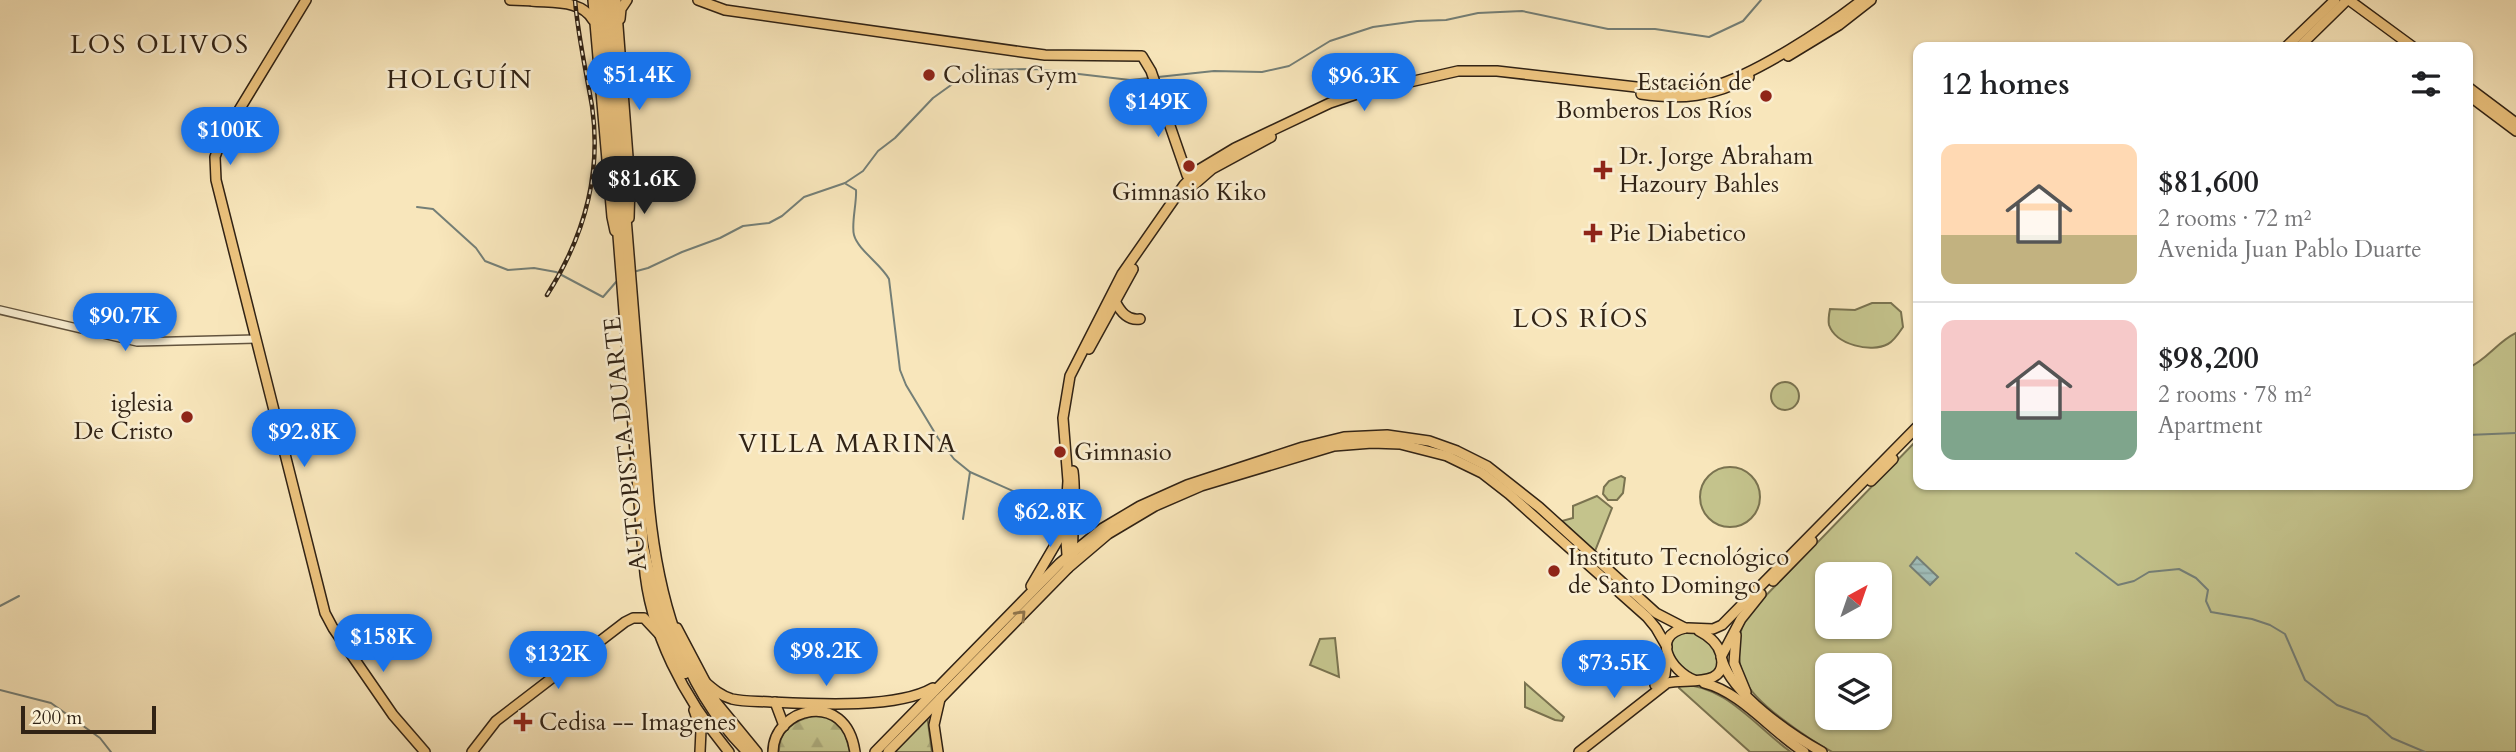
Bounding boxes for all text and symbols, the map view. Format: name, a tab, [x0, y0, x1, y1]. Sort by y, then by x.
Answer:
district label: LOS OLIVOS	[70, 27, 250, 62]
pin: $51.4K	[582, 52, 696, 112]
pin: $96.3K	[1307, 54, 1421, 113]
text: $51.4K	[603, 59, 675, 90]
place label: Colinas Gym	[943, 59, 1078, 92]
text: $96.3K	[1328, 60, 1400, 91]
district label: HOLGUÍN	[387, 62, 533, 97]
text: 12 homes	[1941, 64, 2070, 105]
icon: filters	[2407, 65, 2445, 103]
place label: Estación de Bomberos Los Ríos	[1556, 66, 1752, 127]
marker: Colinas Gym	[921, 67, 937, 83]
pin: $149K	[1109, 80, 1207, 139]
text: $149K	[1125, 86, 1191, 117]
marker: Estación de Bomberos Los Ríos	[1758, 88, 1774, 104]
pin: $100K	[181, 108, 279, 167]
text: $100K	[197, 114, 263, 145]
place label: Dr. Jorge Abraham Hazoury Bahles	[1619, 140, 1814, 201]
pin: $81.6K	[587, 156, 701, 216]
marker: Gimnasio Kiko	[1181, 158, 1197, 174]
marker: Dr. Jorge Abraham Hazoury Bahles	[1593, 160, 1613, 180]
text: $81,600	[2158, 162, 2259, 203]
text: $81.6K	[608, 163, 680, 194]
icon: home	[1997, 172, 2081, 256]
place label: Gimnasio Kiko	[1112, 176, 1266, 209]
text: 2 rooms · 72 m²	[2158, 203, 2311, 234]
place label: Pie Diabetico	[1609, 217, 1746, 250]
marker: Pie Diabetico	[1583, 223, 1603, 243]
text: Avenida Juan Pablo Duarte	[2158, 234, 2422, 265]
pin: $90.7K	[68, 294, 182, 353]
text: $90.7K	[89, 300, 161, 331]
district label: LOS RÍOS	[1513, 301, 1649, 336]
street label: AUTOPISTA DUARTE	[596, 315, 655, 573]
text: $98,200	[2158, 338, 2259, 379]
icon: home	[1997, 348, 2081, 432]
text: 2 rooms · 78 m²	[2158, 379, 2311, 410]
place label: iglesia De Cristo	[74, 387, 174, 448]
marker: iglesia De Cristo	[179, 409, 195, 425]
pin: $92.8K	[247, 410, 361, 469]
text: Apartment	[2158, 410, 2262, 441]
text: $92.8K	[268, 416, 340, 447]
district label: VILLA MARINA	[738, 426, 958, 461]
place label: Gimnasio	[1074, 436, 1172, 469]
marker: Gimnasio	[1052, 444, 1068, 460]
pin: $62.8K	[993, 490, 1107, 549]
text: $62.8K	[1014, 496, 1086, 527]
place label: Instituto Tecnológico de Santo Domingo	[1568, 541, 1789, 602]
north arrow	[1815, 562, 1892, 639]
map controls	[1815, 562, 1892, 730]
marker: Instituto Tecnológico de Santo Domingo	[1546, 563, 1562, 579]
one-way arrow	[1013, 611, 1026, 624]
pin: $158K	[334, 614, 432, 674]
text: $158K	[350, 621, 416, 652]
pin: $98.2K	[769, 628, 883, 688]
pin: $132K	[509, 632, 607, 691]
text: $98.2K	[790, 635, 862, 666]
text: $132K	[525, 638, 591, 669]
pin: $73.5K	[1557, 640, 1671, 700]
text: $73.5K	[1578, 647, 1650, 678]
button: layers	[1815, 653, 1892, 730]
scale bar	[21, 703, 156, 735]
text: 200 m	[32, 705, 82, 731]
place label: Cedisa -- Imagenes	[539, 706, 736, 739]
marker: Cedisa -- Imagenes	[513, 712, 533, 732]

